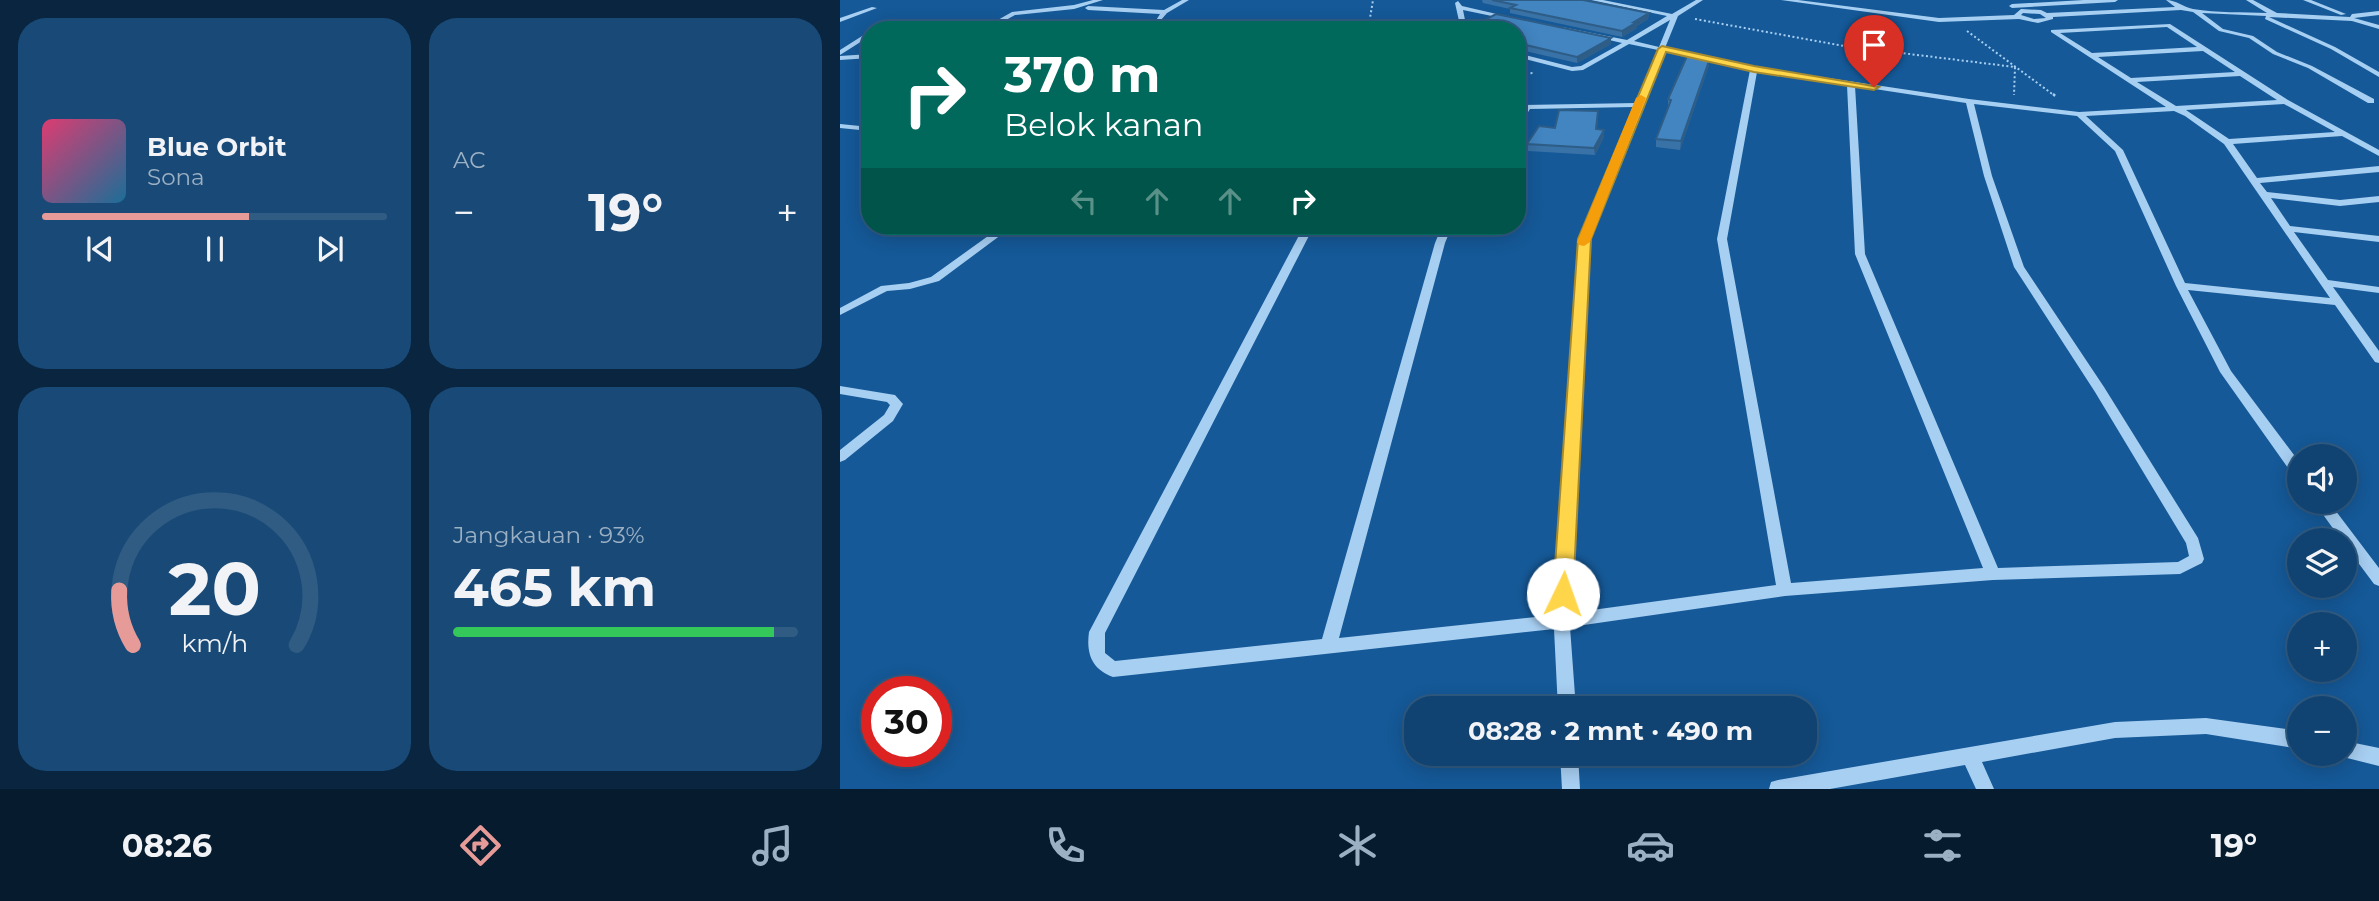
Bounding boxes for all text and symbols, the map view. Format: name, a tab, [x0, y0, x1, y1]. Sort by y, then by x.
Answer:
pin	[1844, 15, 1904, 87]
icon: arrive	[1855, 26, 1893, 64]
text: 370 m	[1004, 45, 1161, 104]
icon: right	[889, 49, 980, 140]
text: Belok kanan	[1004, 105, 1204, 144]
text: Blue Orbit	[147, 131, 286, 163]
text: AC	[453, 146, 486, 174]
text: Sona	[147, 163, 205, 191]
text: 19°	[588, 181, 663, 244]
icon: left	[1065, 182, 1103, 220]
icon: ahead	[1138, 182, 1176, 220]
icon: ahead	[1211, 182, 1249, 220]
icon: right	[1284, 182, 1322, 220]
text: −	[453, 189, 475, 236]
text: +	[776, 189, 798, 236]
icon: previous	[81, 230, 119, 268]
icon: pause	[196, 230, 234, 268]
icon: next	[311, 230, 349, 268]
map controls	[2287, 444, 2357, 766]
button: sound	[2287, 444, 2357, 514]
text: Jangkauan · 93%	[453, 521, 645, 549]
button: layers	[2287, 528, 2357, 598]
text: 20	[168, 545, 261, 633]
text: 465 km	[453, 556, 656, 619]
position arrow	[1526, 557, 1600, 631]
button: +	[2287, 612, 2357, 682]
text: km/h	[181, 628, 248, 658]
speed limit sign: 30	[861, 676, 952, 767]
button: −	[2287, 696, 2357, 766]
text: 08:28 · 2 mnt · 490 m	[1468, 715, 1753, 747]
icon: directions	[456, 821, 505, 870]
icon: music	[748, 821, 797, 870]
icon: phone	[1041, 821, 1090, 870]
icon: climate	[1333, 821, 1382, 870]
icon: car	[1626, 821, 1675, 870]
icon: filters	[1918, 821, 1967, 870]
text: 08:26	[122, 826, 212, 865]
text: 19°	[2211, 826, 2257, 865]

